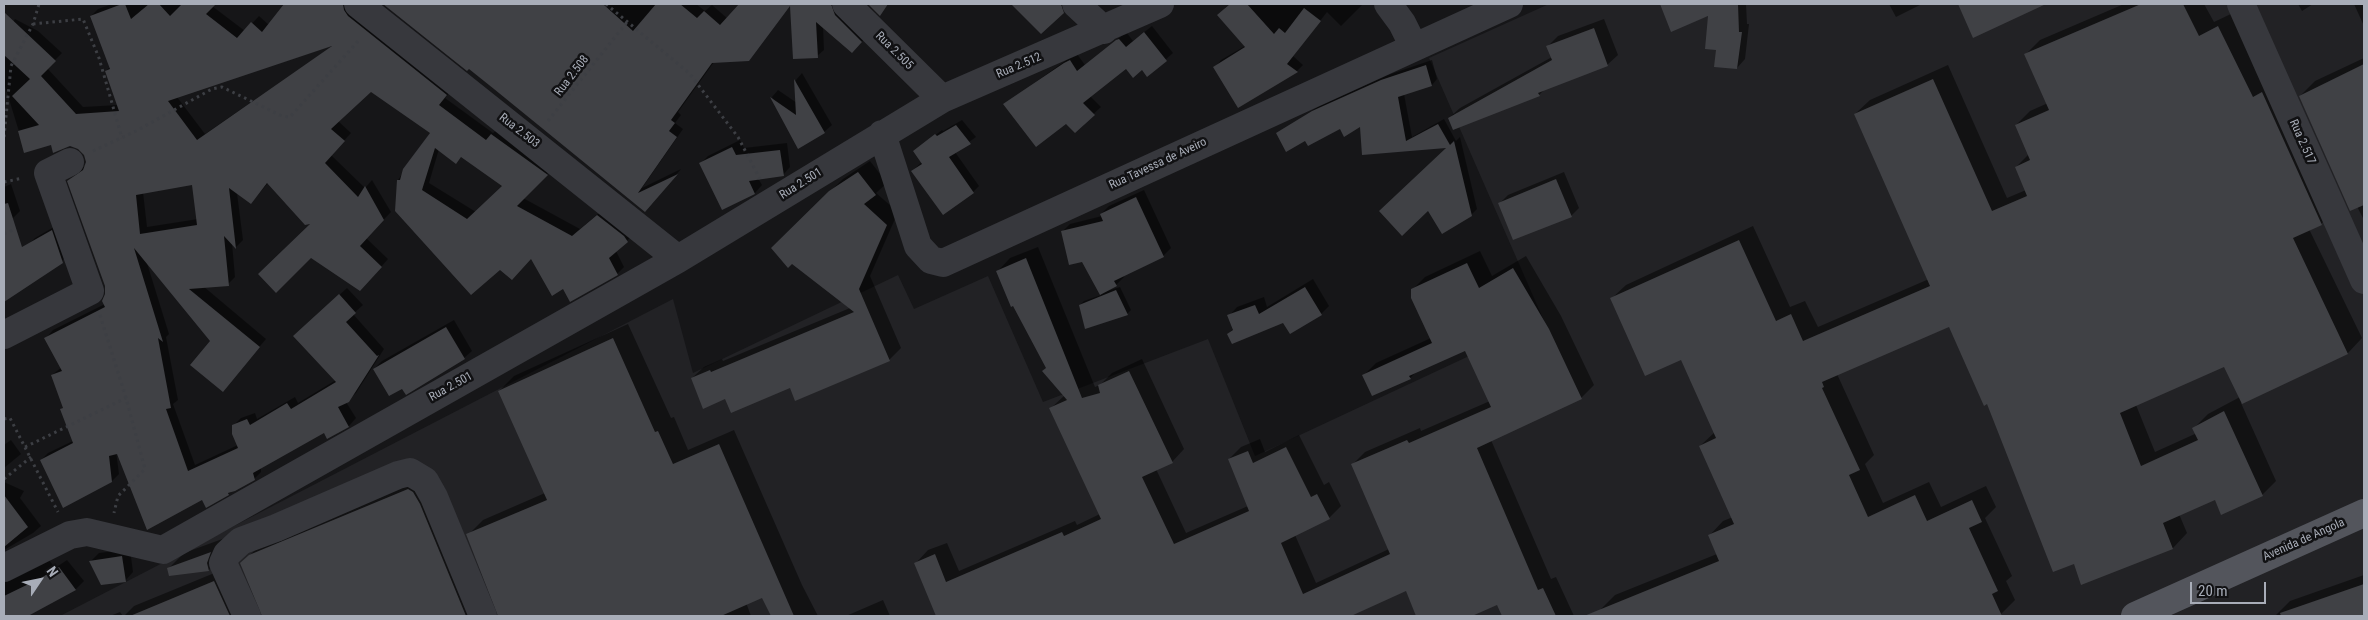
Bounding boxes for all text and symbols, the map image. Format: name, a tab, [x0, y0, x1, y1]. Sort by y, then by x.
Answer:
street label: Rua 2.505	[872, 29, 916, 73]
street label: Rua 2.512	[994, 50, 1044, 82]
street label: Rua 2.508	[552, 53, 592, 99]
street label: Rua 2.503	[496, 111, 542, 151]
street label: Rua 2.517	[2286, 117, 2318, 167]
street label: Rua Tavessa de Aveiro	[1107, 135, 1209, 193]
street label: Rua 2.501	[777, 165, 825, 203]
street label: Rua 2.501	[427, 369, 475, 405]
street label: Avenida de Angola	[2261, 516, 2347, 564]
north arrow	[15, 555, 65, 605]
text: N	[43, 564, 61, 580]
scale bar	[2193, 572, 2269, 604]
text: 20 m	[2198, 582, 2228, 600]

